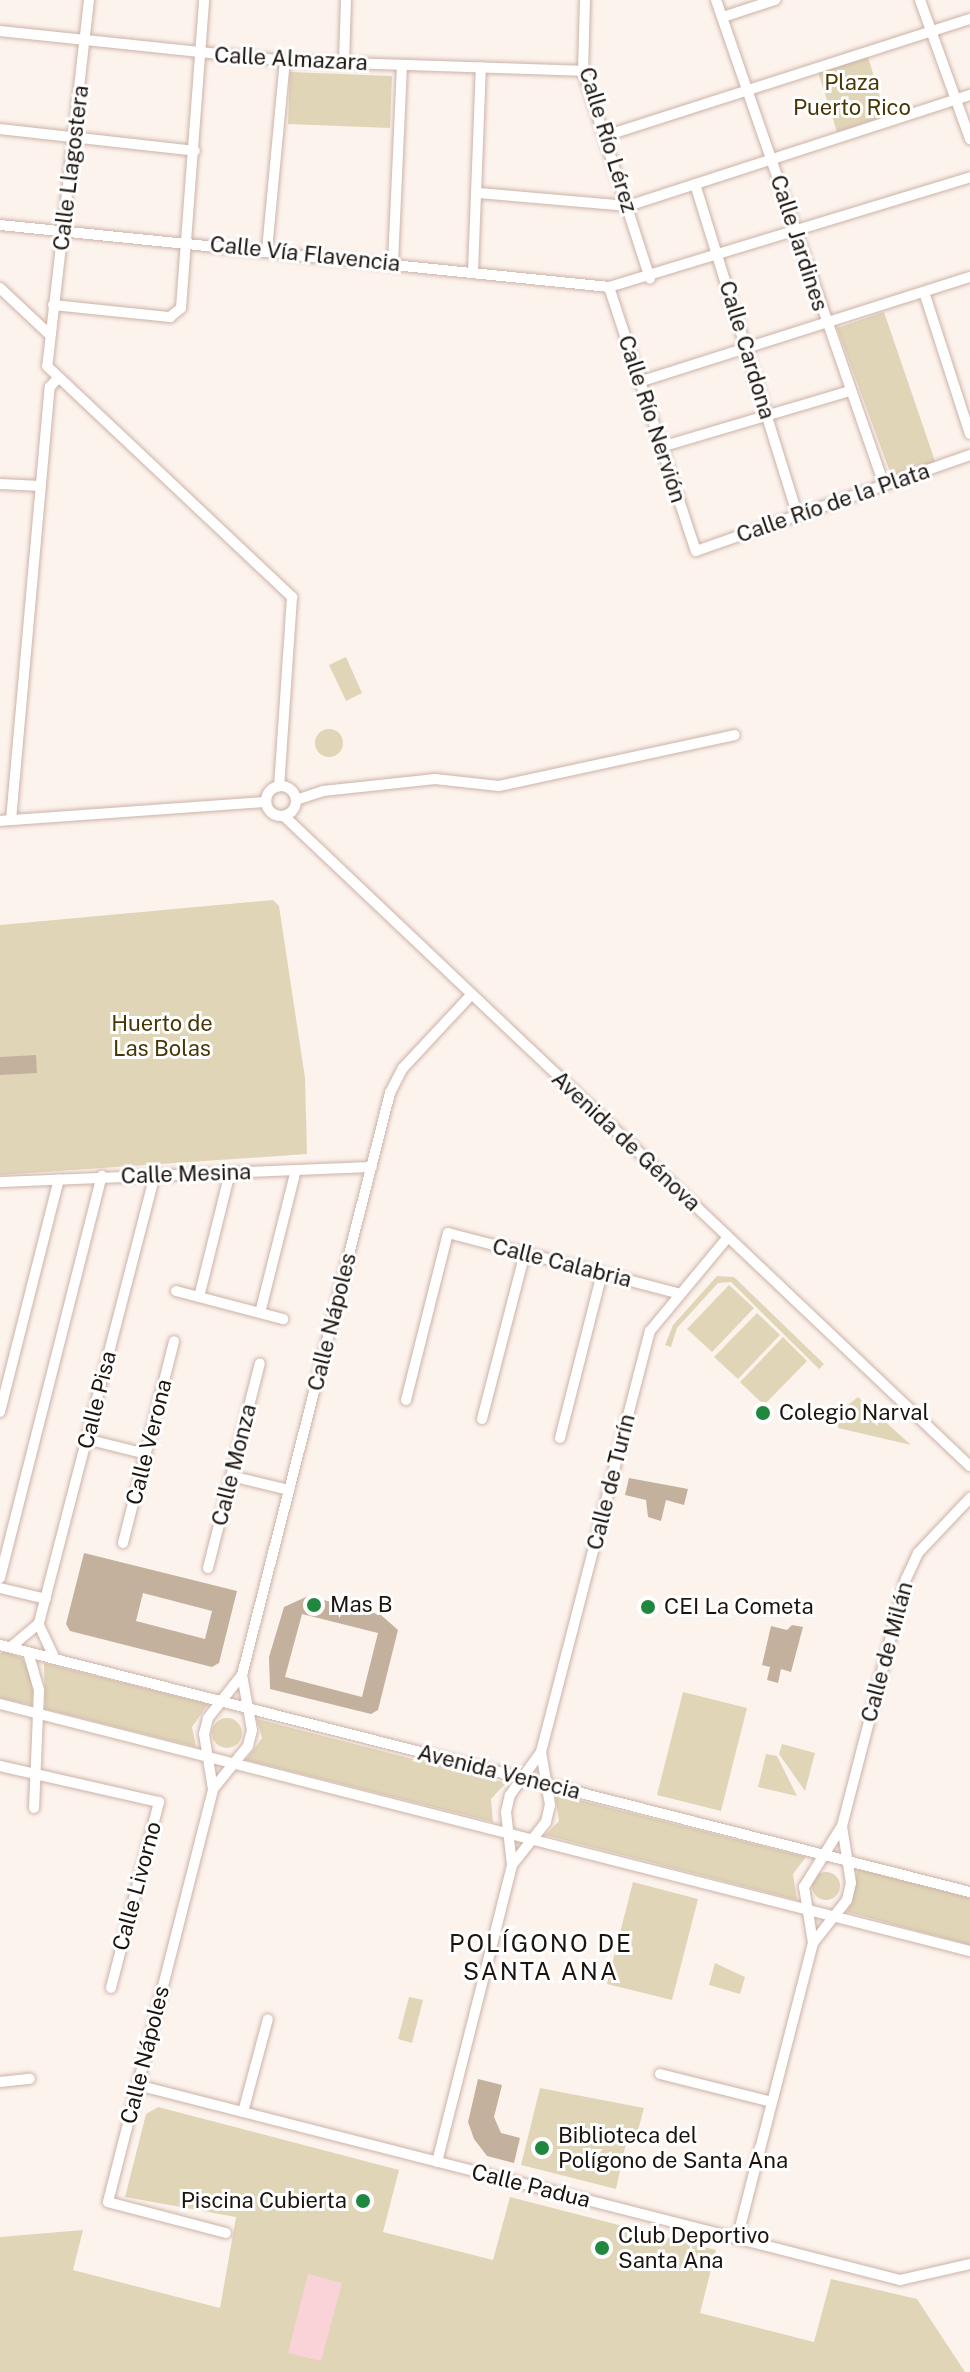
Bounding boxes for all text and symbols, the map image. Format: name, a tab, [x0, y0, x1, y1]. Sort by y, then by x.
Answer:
street label: Calle Almazara	[213, 42, 369, 76]
street label: Calle Río Lérez	[573, 64, 643, 216]
park label: Plaza Puerto Rico	[793, 69, 911, 120]
street label: Calle Llagostera	[48, 84, 94, 252]
street label: Calle Jardines	[765, 172, 833, 314]
street label: Calle Vía Flavencia	[208, 231, 402, 277]
street label: Calle Cardona	[713, 278, 781, 422]
street label: Calle Río Nervión	[612, 332, 692, 506]
street label: Calle Río de la Plata	[733, 457, 933, 549]
park label: Huerto de Las Bolas	[111, 1010, 213, 1062]
street label: Avenida de Génova	[546, 1065, 706, 1217]
street label: Calle Mesina	[120, 1159, 252, 1189]
street label: Calle Calabria	[490, 1233, 634, 1293]
street label: Calle Nápoles	[302, 1250, 362, 1394]
street label: Calle Pisa	[72, 1348, 122, 1452]
street label: Calle Verona	[121, 1376, 177, 1508]
place label: Colegio Narval	[779, 1400, 929, 1426]
street label: Calle Monza	[206, 1401, 262, 1529]
marker: Colegio Narval	[754, 1404, 772, 1422]
street label: Calle de Turín	[581, 1411, 641, 1553]
street label: Calle de Milán	[856, 1579, 918, 1725]
place label: Mas B	[330, 1592, 393, 1618]
place label: CEI La Cometa	[664, 1594, 814, 1620]
marker: Mas B	[305, 1596, 323, 1614]
marker: CEI La Cometa	[639, 1598, 657, 1616]
street label: Avenida Venecia	[415, 1739, 583, 1805]
street label: Calle Livorno	[107, 1819, 167, 1953]
district label: POLÍGONO DE SANTA ANA	[449, 1930, 633, 1986]
street label: Calle Nápoles	[115, 1983, 175, 2127]
place label: Biblioteca del Polígono de Santa Ana	[558, 2122, 789, 2174]
marker: Biblioteca del Polígono de Santa Ana	[533, 2139, 551, 2157]
street label: Calle Padua	[469, 2159, 593, 2213]
place label: Piscina Cubierta	[181, 2188, 347, 2214]
marker: Piscina Cubierta	[354, 2192, 372, 2210]
place label: Club Deportivo Santa Ana	[618, 2222, 770, 2274]
marker: Club Deportivo Santa Ana	[593, 2239, 611, 2257]

